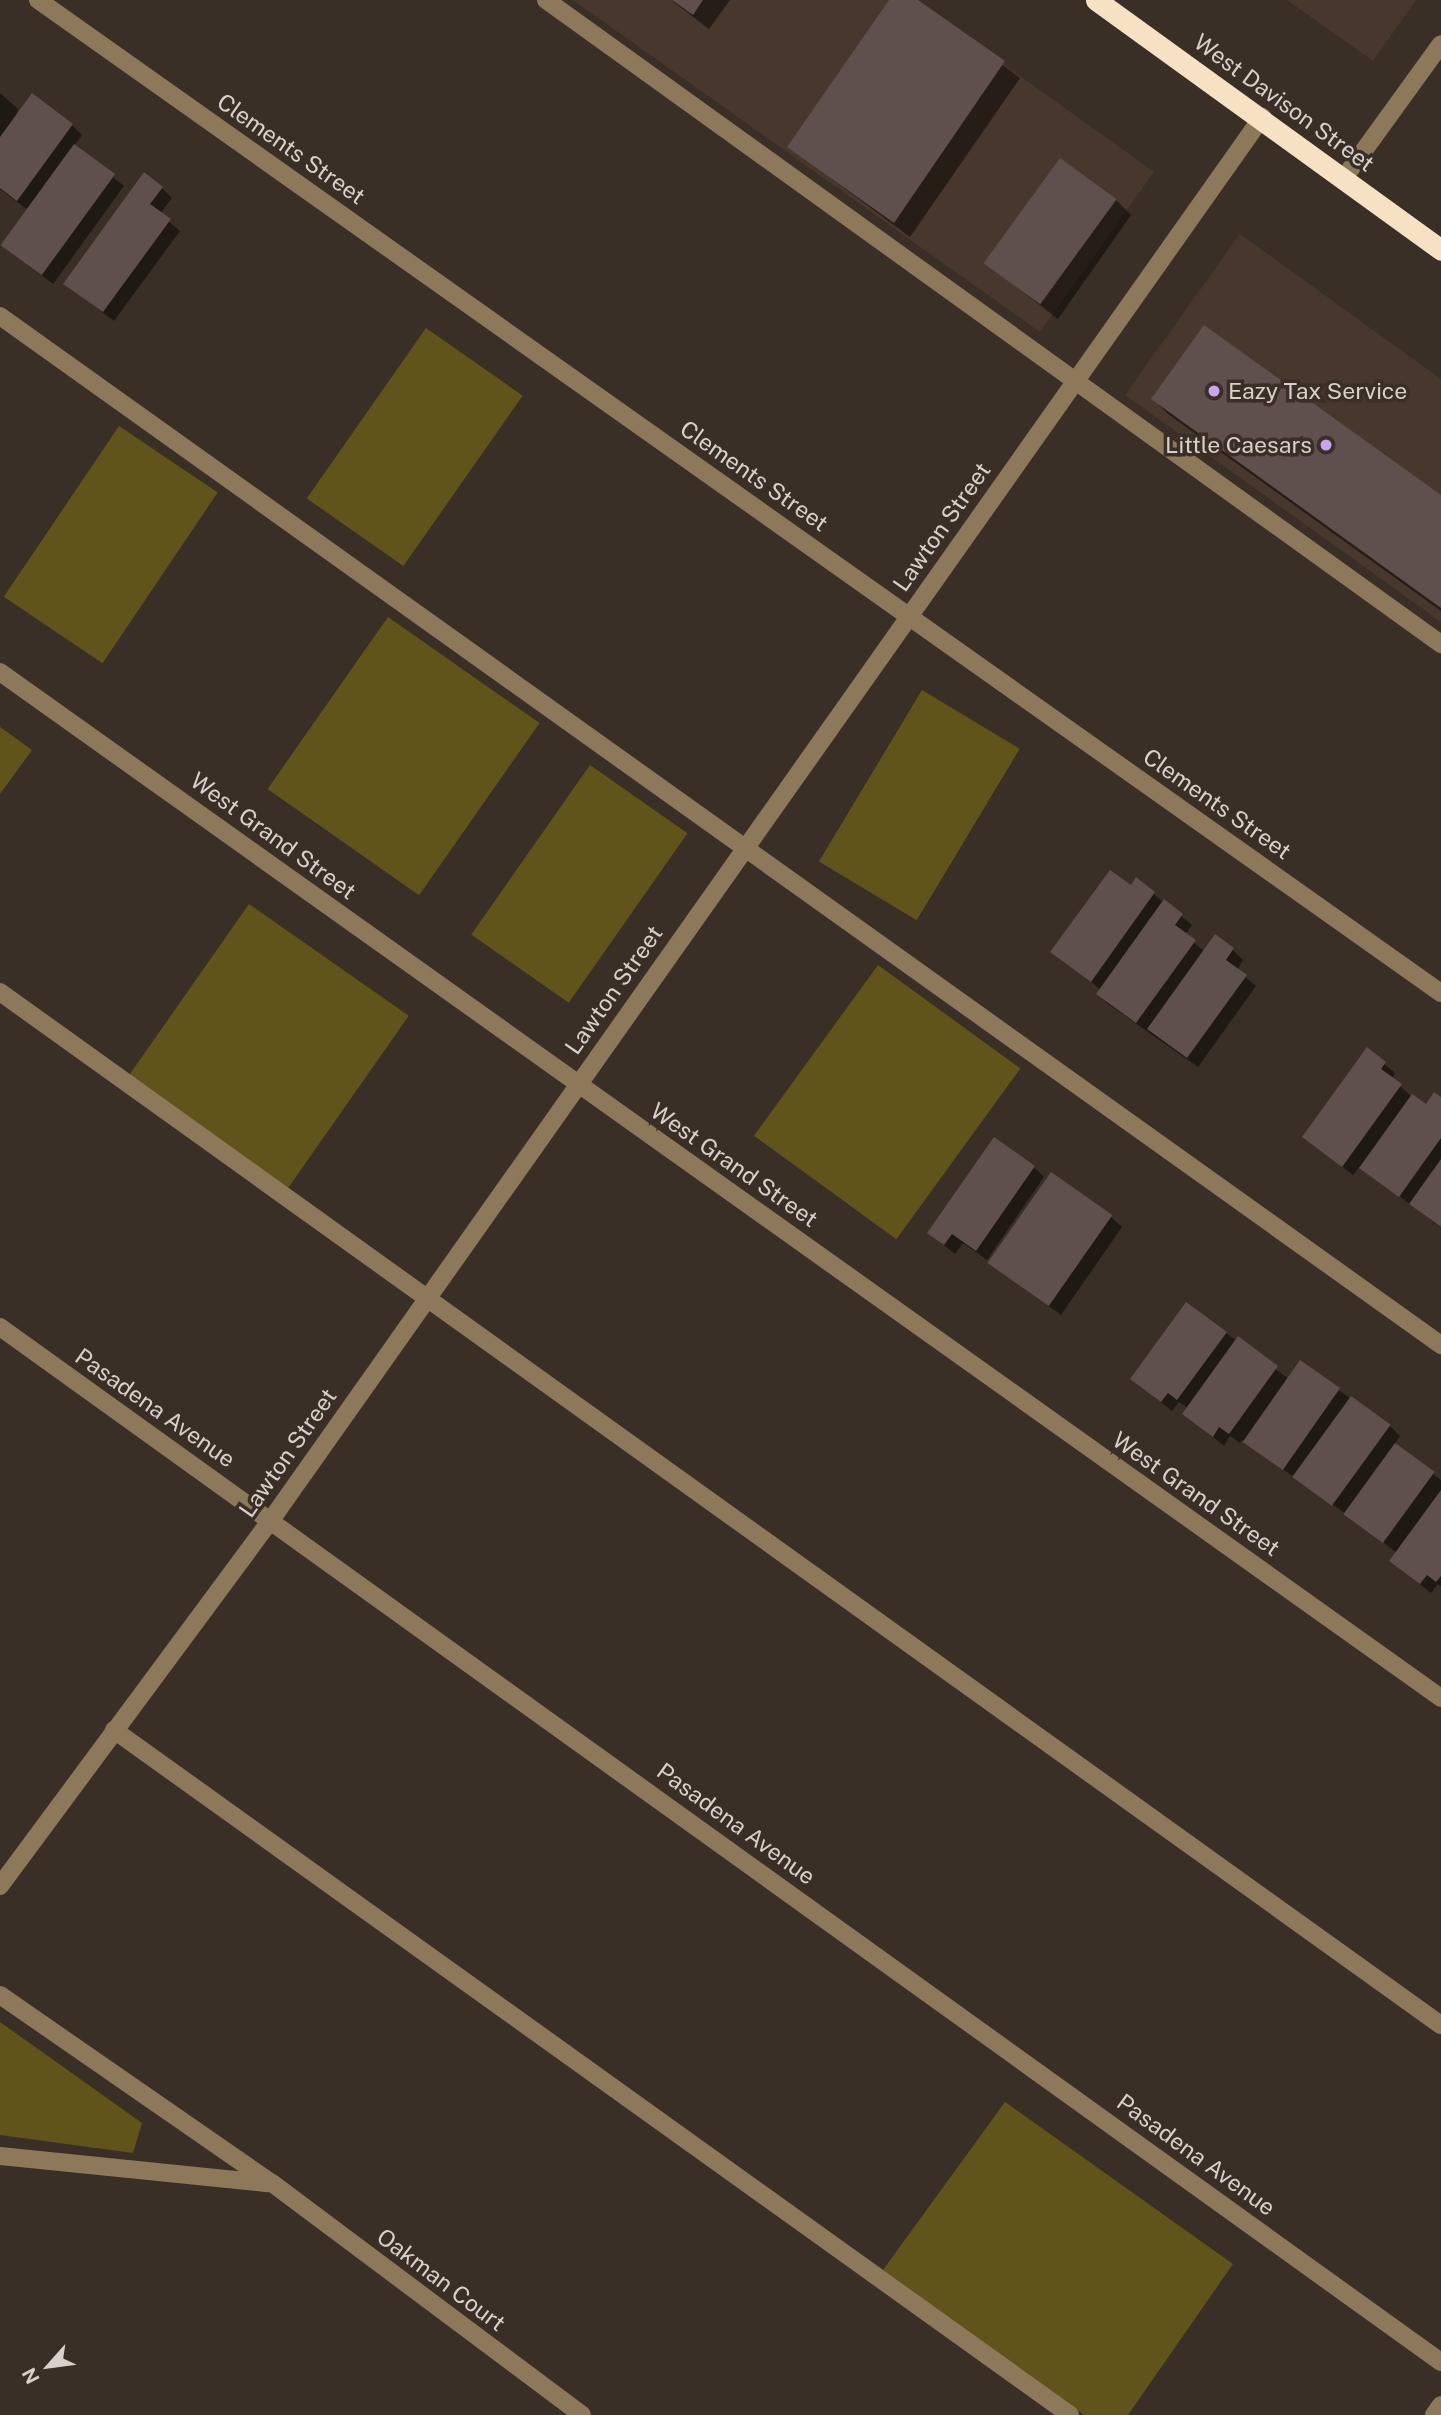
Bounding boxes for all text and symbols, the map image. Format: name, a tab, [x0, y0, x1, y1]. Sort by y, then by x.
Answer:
street label: West Davison Street	[1189, 28, 1379, 178]
street label: Clements Street	[212, 88, 370, 210]
place label: Eazy Tax Service	[1228, 377, 1407, 405]
marker: Eazy Tax Service	[1206, 383, 1222, 399]
street label: Clements Street	[675, 415, 833, 537]
place label: Little Caesars	[1165, 431, 1312, 459]
marker: Little Caesars	[1318, 437, 1334, 453]
street label: Lawton Street	[887, 457, 997, 597]
street label: Clements Street	[1138, 743, 1296, 865]
street label: West Grand Street	[185, 767, 361, 905]
street label: Lawton Street	[559, 920, 669, 1060]
street label: West Grand Street	[645, 1097, 823, 1233]
street label: Pasadena Avenue	[70, 1343, 240, 1473]
street label: Lawton Street	[233, 1383, 343, 1523]
street label: West Grand Street	[1107, 1426, 1285, 1562]
street label: Pasadena Avenue	[652, 1757, 820, 1891]
street label: Pasadena Avenue	[1112, 2088, 1280, 2222]
street label: Oakman Court	[371, 2223, 511, 2337]
north arrow	[14, 2331, 84, 2401]
text: N	[17, 2364, 44, 2388]

